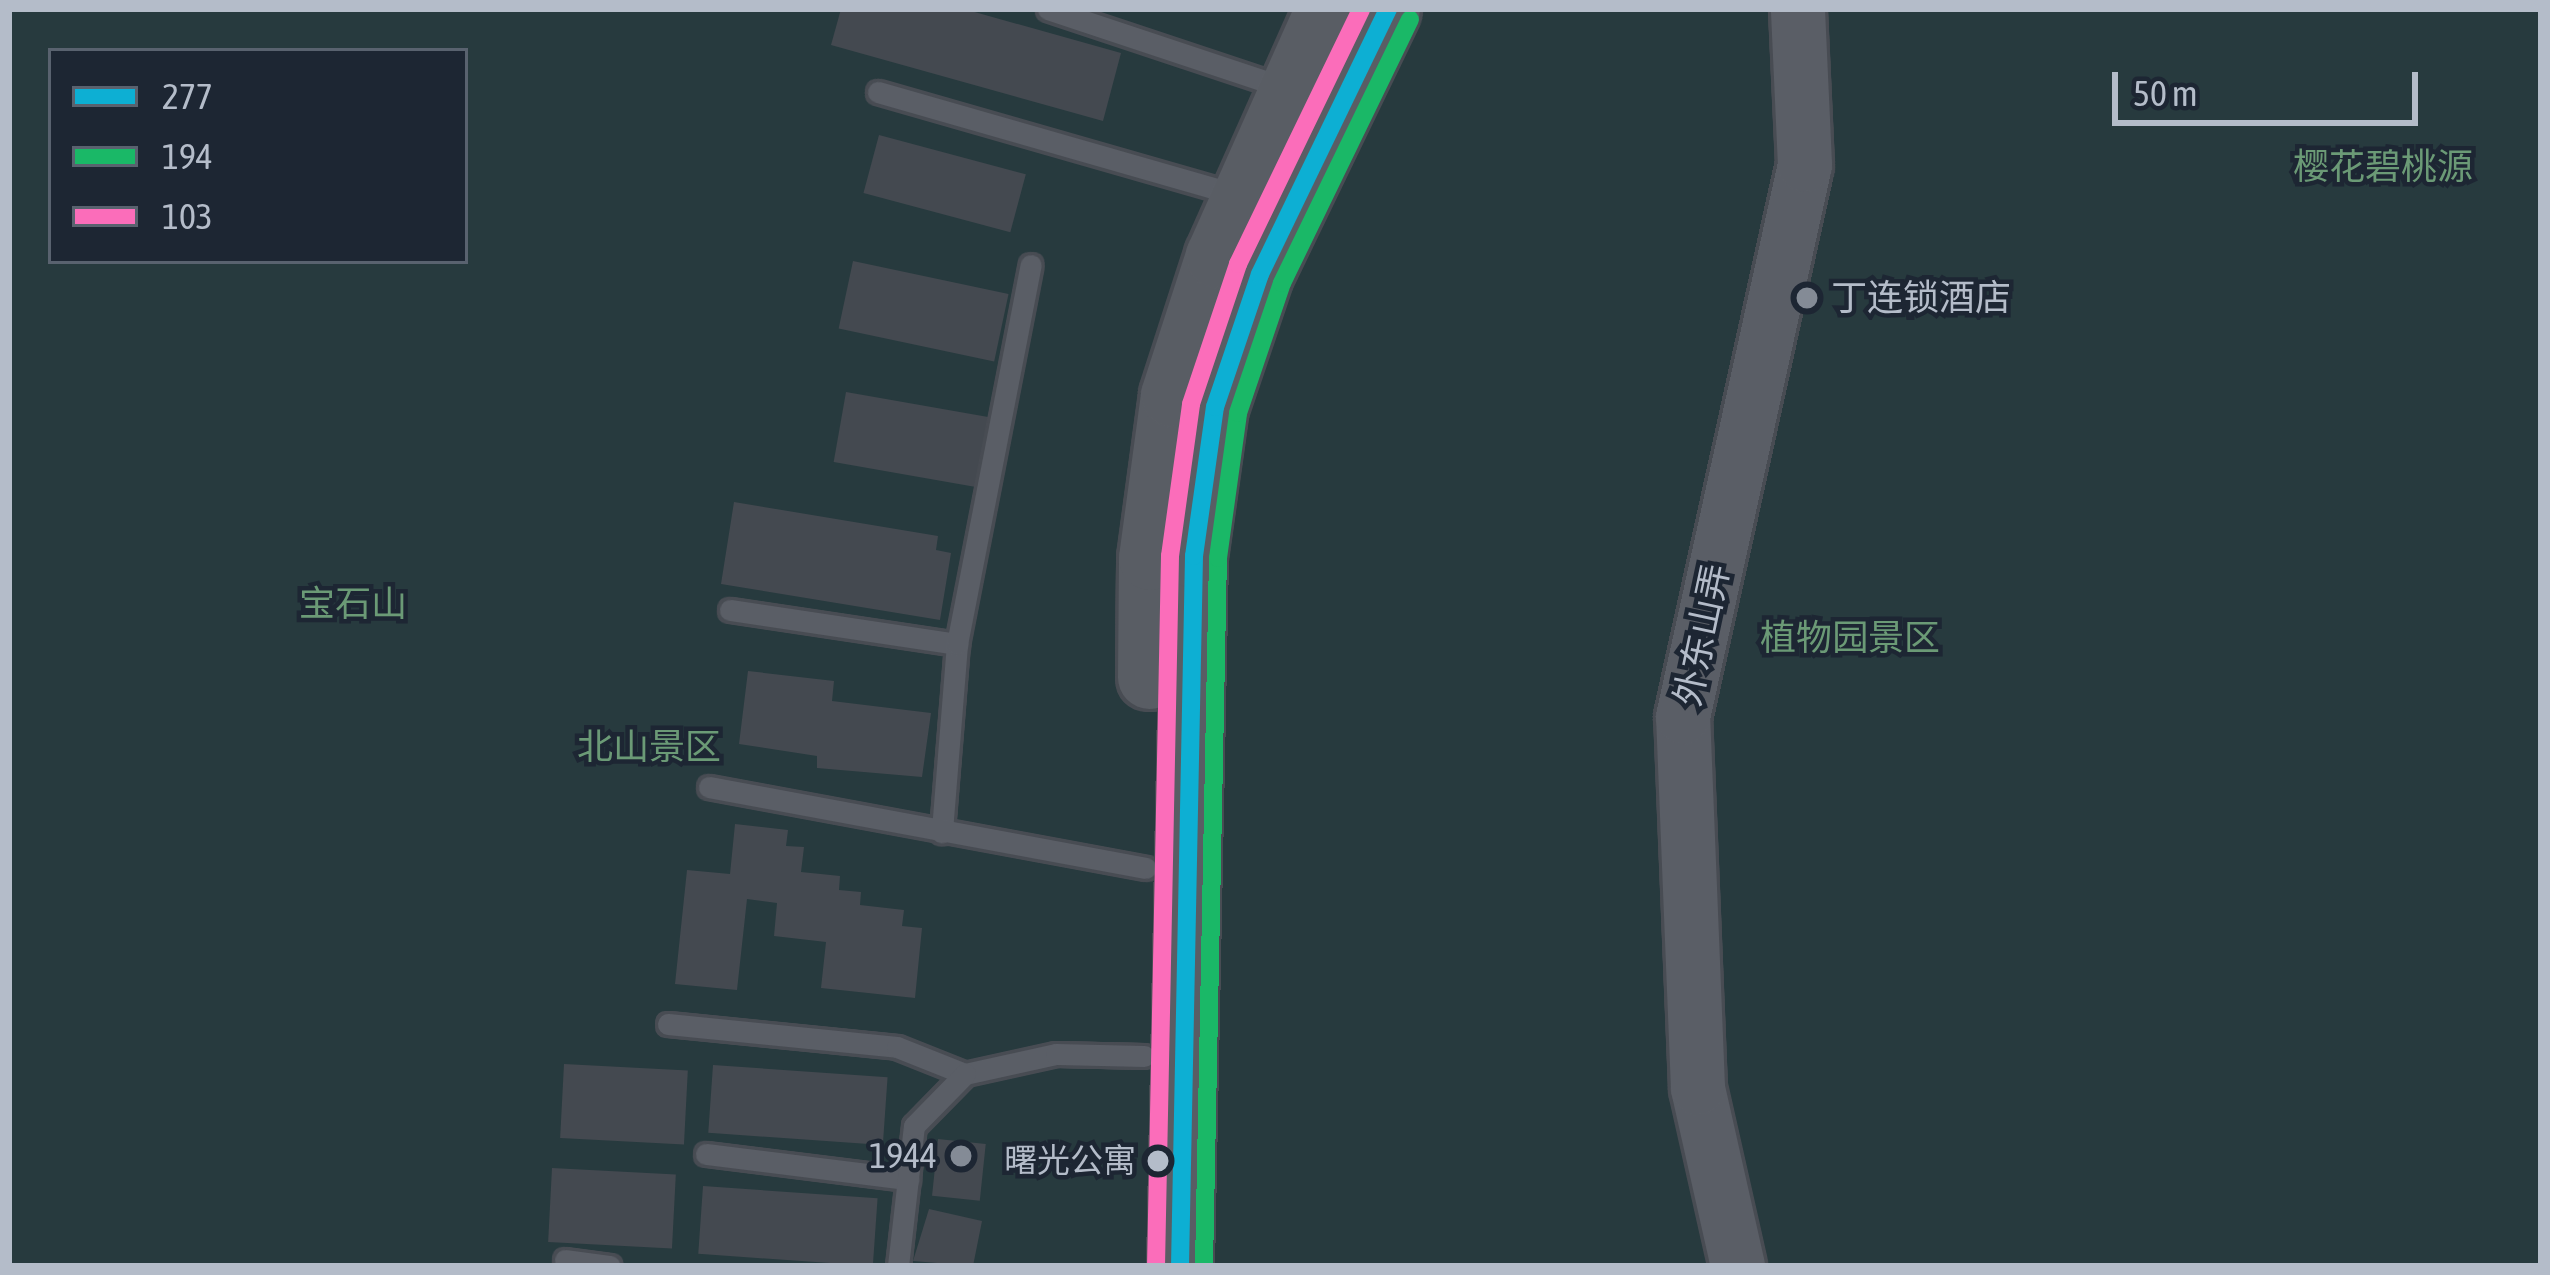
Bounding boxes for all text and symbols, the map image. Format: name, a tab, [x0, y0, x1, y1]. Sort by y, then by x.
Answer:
legend	[48, 48, 468, 264]
scale bar	[2118, 48, 2424, 122]
text: 50 m	[2133, 72, 2198, 114]
text: 277	[162, 75, 213, 117]
text: 194	[162, 135, 213, 177]
park label: 樱花碧桃源	[2293, 145, 2473, 189]
text: 103	[162, 195, 213, 237]
place label: 丁连锁酒店	[1831, 276, 2011, 320]
marker: 丁连锁酒店	[1794, 285, 1820, 311]
street label: 外东山弄	[1666, 560, 1738, 710]
park label: 宝石山	[299, 582, 407, 626]
park label: 植物园景区	[1760, 616, 1940, 660]
park label: 北山景区	[577, 725, 721, 769]
place label: 1944	[869, 1134, 937, 1178]
place label: 曙光公寓	[1004, 1141, 1136, 1181]
marker: 1944	[948, 1143, 974, 1169]
marker: 曙光公寓	[1147, 1150, 1169, 1172]

